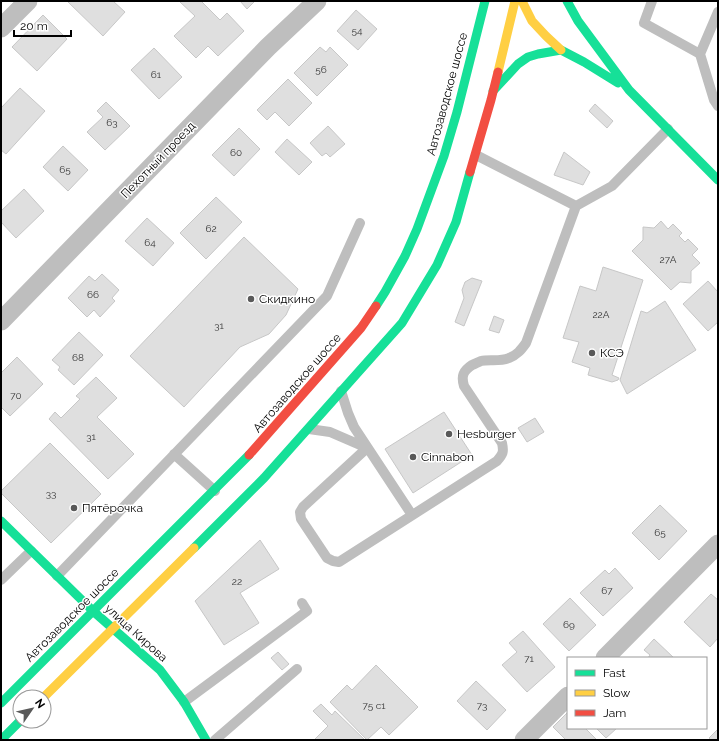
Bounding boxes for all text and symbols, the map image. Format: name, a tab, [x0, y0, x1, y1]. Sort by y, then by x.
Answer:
scale bar	[14, 12, 71, 38]
text: 20 m	[20, 19, 48, 33]
house number: 54	[352, 25, 363, 36]
street label: Автозаводское шоссе	[424, 31, 470, 157]
house number: 56	[315, 64, 327, 75]
house number: 61	[151, 69, 162, 80]
house number: 63	[106, 117, 118, 128]
street label: Пехотный проезд	[118, 119, 198, 201]
house number: 60	[230, 147, 242, 158]
house number: 65	[59, 164, 71, 175]
house number: 62	[205, 223, 217, 234]
house number: 64	[144, 237, 156, 248]
house number: 27А	[660, 254, 677, 265]
house number: 66	[87, 289, 99, 300]
place label: Скидкино	[259, 292, 315, 306]
marker: Скидкино	[246, 294, 256, 304]
house number: 22А	[592, 309, 610, 320]
house number: 31	[214, 320, 225, 331]
street label: Автозаводское шоссе	[250, 331, 344, 435]
place label: КСЭ	[600, 346, 624, 360]
marker: КСЭ	[587, 348, 597, 358]
house number: 68	[72, 352, 84, 363]
house number: 70	[10, 390, 22, 401]
place label: Hesburger	[457, 427, 517, 441]
marker: Hesburger	[444, 429, 454, 439]
house number: 31	[86, 431, 97, 442]
place label: Cinnabon	[421, 450, 474, 464]
marker: Cinnabon	[408, 452, 418, 462]
house number: 33	[46, 488, 56, 499]
place label: Пятёрочка	[82, 501, 143, 515]
marker: Пятёрочка	[69, 503, 79, 513]
house number: 65	[654, 527, 666, 538]
street label: Автозаводское шоссе	[22, 565, 122, 665]
house number: 22	[232, 576, 242, 587]
house number: 67	[601, 585, 613, 596]
street label: улица Кирова	[102, 601, 170, 665]
house number: 69	[563, 619, 575, 630]
house number: 71	[524, 653, 535, 664]
legend	[567, 657, 707, 729]
text: Fast	[603, 666, 626, 680]
text: Slow	[603, 686, 630, 700]
north arrow	[12, 689, 52, 729]
text: N	[32, 697, 48, 711]
house number: 75 с1	[363, 700, 386, 711]
house number: 73	[477, 700, 487, 711]
text: Jam	[603, 706, 626, 720]

